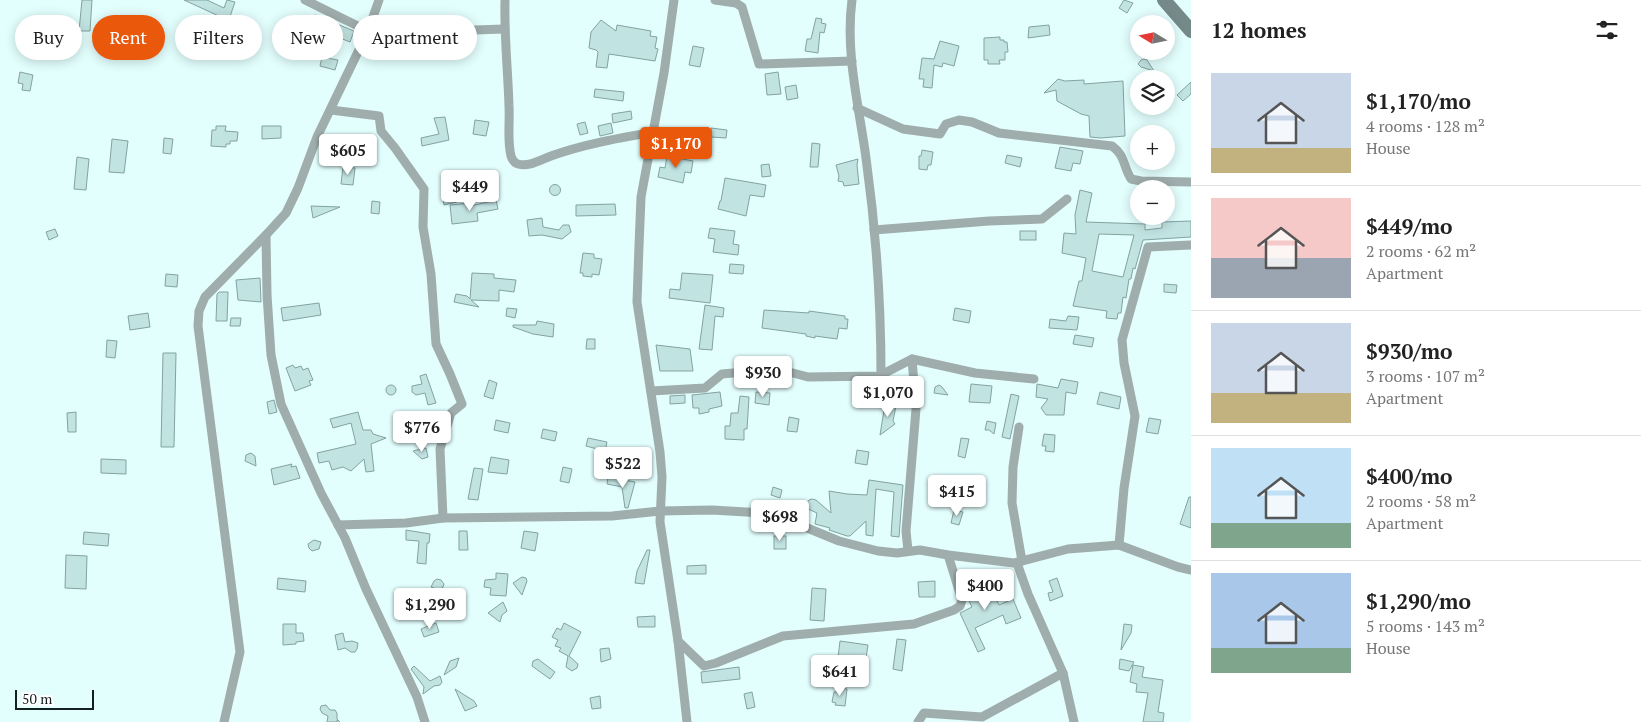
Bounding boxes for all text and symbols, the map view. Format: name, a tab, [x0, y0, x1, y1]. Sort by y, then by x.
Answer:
chip: Buy	[15, 15, 82, 60]
chip: Rent	[92, 15, 165, 60]
chip: Filters	[175, 15, 262, 60]
chip: New	[272, 15, 343, 60]
chip: Apartment	[353, 15, 477, 60]
north arrow	[1130, 15, 1175, 60]
map controls	[1130, 15, 1175, 225]
text: 12 homes	[1211, 16, 1307, 44]
icon: filters	[1593, 16, 1621, 44]
button: layers	[1130, 70, 1175, 115]
text: $1,170/mo	[1366, 87, 1471, 115]
icon: home	[1251, 93, 1311, 153]
text: 4 rooms · 128 m²	[1366, 115, 1485, 137]
button: +	[1130, 125, 1175, 170]
pin: $1,170	[635, 126, 717, 169]
text: $1,170	[651, 132, 701, 154]
pin: $605	[318, 134, 378, 176]
text: House	[1366, 137, 1411, 159]
text: $605	[330, 139, 366, 161]
pin: $449	[440, 170, 500, 212]
text: $449	[452, 175, 488, 197]
button: −	[1130, 180, 1175, 225]
text: $449/mo	[1366, 212, 1453, 240]
icon: home	[1251, 218, 1311, 278]
text: 2 rooms · 62 m²	[1366, 240, 1476, 262]
text: Apartment	[1366, 262, 1443, 284]
text: $930/mo	[1366, 337, 1453, 365]
icon: home	[1251, 343, 1311, 403]
pin: $930	[733, 356, 793, 398]
text: $930	[745, 361, 781, 383]
text: 3 rooms · 107 m²	[1366, 365, 1485, 387]
pin: $1,070	[847, 376, 929, 418]
text: $1,070	[863, 381, 913, 403]
text: Apartment	[1366, 387, 1443, 409]
pin: $776	[392, 410, 452, 453]
text: $776	[404, 416, 440, 438]
pin: $522	[593, 446, 653, 489]
text: $522	[605, 452, 641, 474]
text: $400/mo	[1366, 462, 1453, 490]
icon: home	[1251, 468, 1311, 528]
pin: $415	[927, 474, 987, 517]
text: $415	[939, 480, 975, 502]
text: 2 rooms · 58 m²	[1366, 490, 1476, 512]
pin: $698	[750, 500, 810, 542]
text: $698	[762, 505, 798, 527]
text: Apartment	[1366, 512, 1443, 534]
pin: $400	[955, 568, 1015, 611]
text: $400	[967, 574, 1003, 596]
text: $1,290/mo	[1366, 587, 1471, 615]
pin: $1,290	[389, 588, 471, 630]
text: $1,290	[405, 593, 455, 615]
icon: home	[1251, 593, 1311, 653]
text: 5 rooms · 143 m²	[1366, 615, 1485, 637]
text: House	[1366, 637, 1411, 659]
pin: $641	[810, 654, 870, 697]
text: $641	[822, 660, 858, 682]
scale bar	[15, 687, 94, 710]
text: 50 m	[22, 689, 52, 708]

